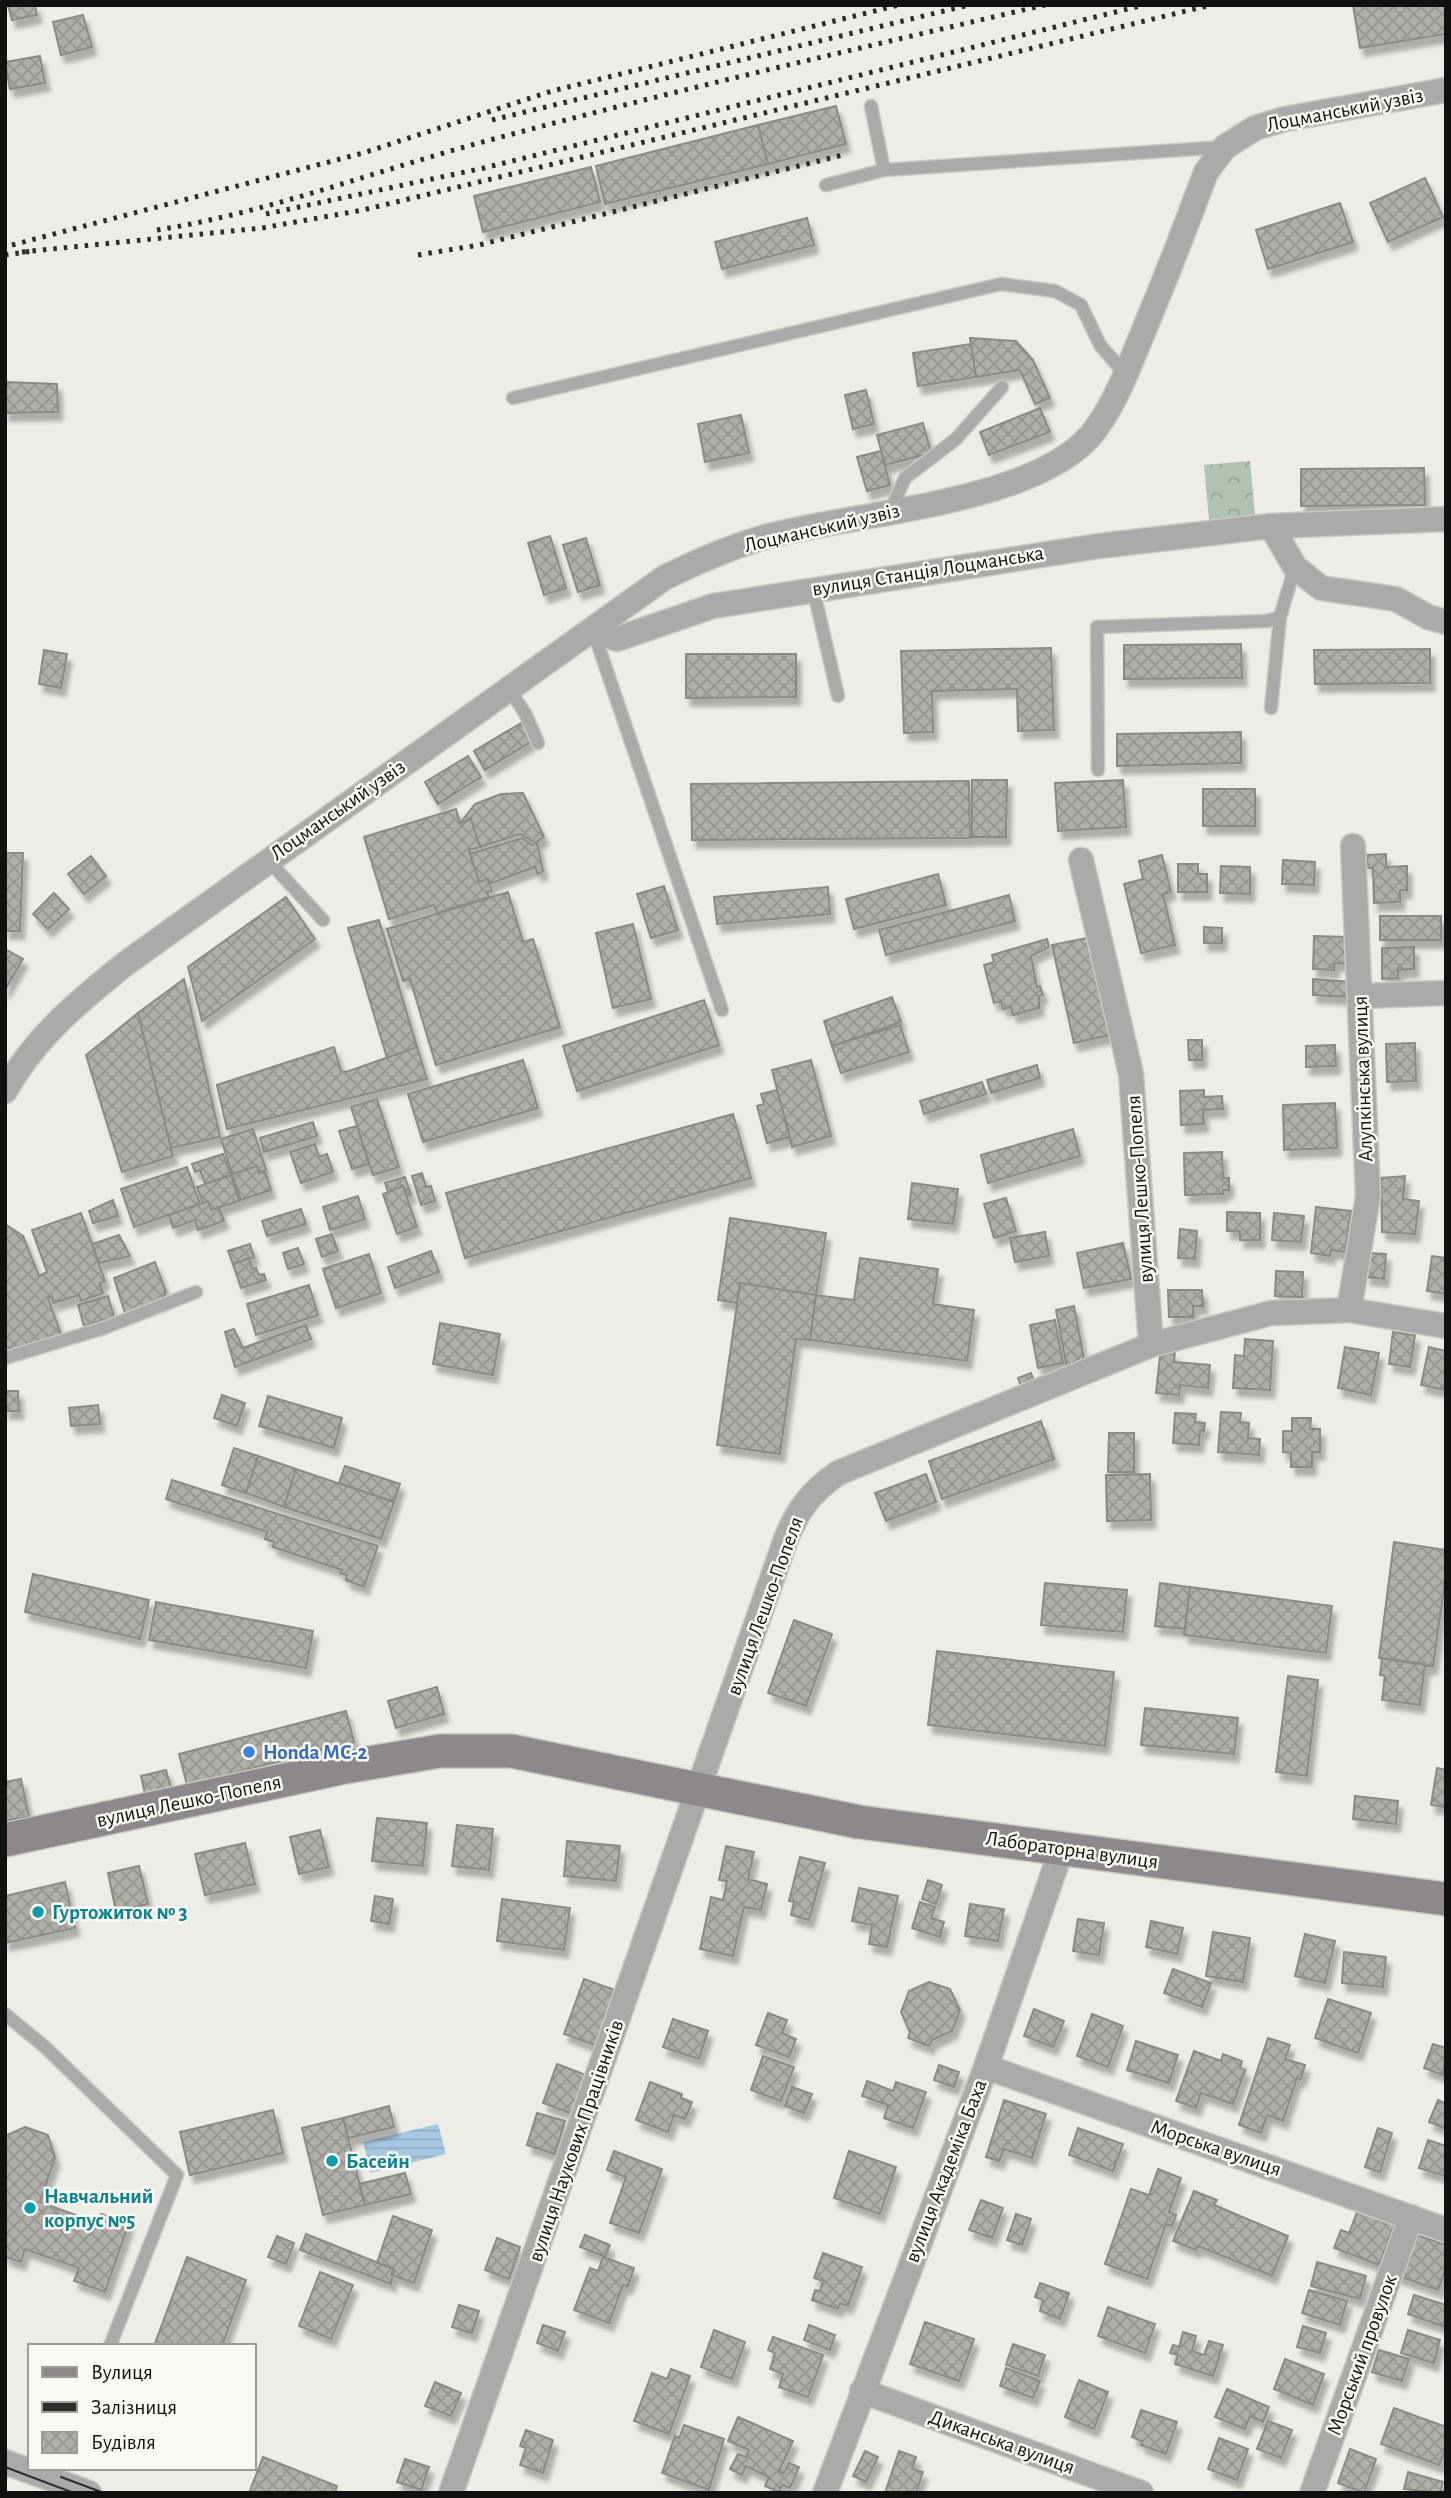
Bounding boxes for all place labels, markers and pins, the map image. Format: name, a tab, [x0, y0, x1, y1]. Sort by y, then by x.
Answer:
place label: Honda МС-2	[263, 1742, 368, 1763]
marker: Honda МС-2	[241, 1744, 257, 1760]
place label: Гуртожиток № 3	[52, 1902, 187, 1923]
marker: Гуртожиток № 3	[30, 1904, 46, 1920]
place label: Басейн	[346, 2151, 410, 2172]
marker: Басейн	[324, 2153, 340, 2169]
place label: Навчальний корпус №5	[44, 2186, 153, 2231]
marker: Навчальний корпус №5	[22, 2200, 38, 2216]

